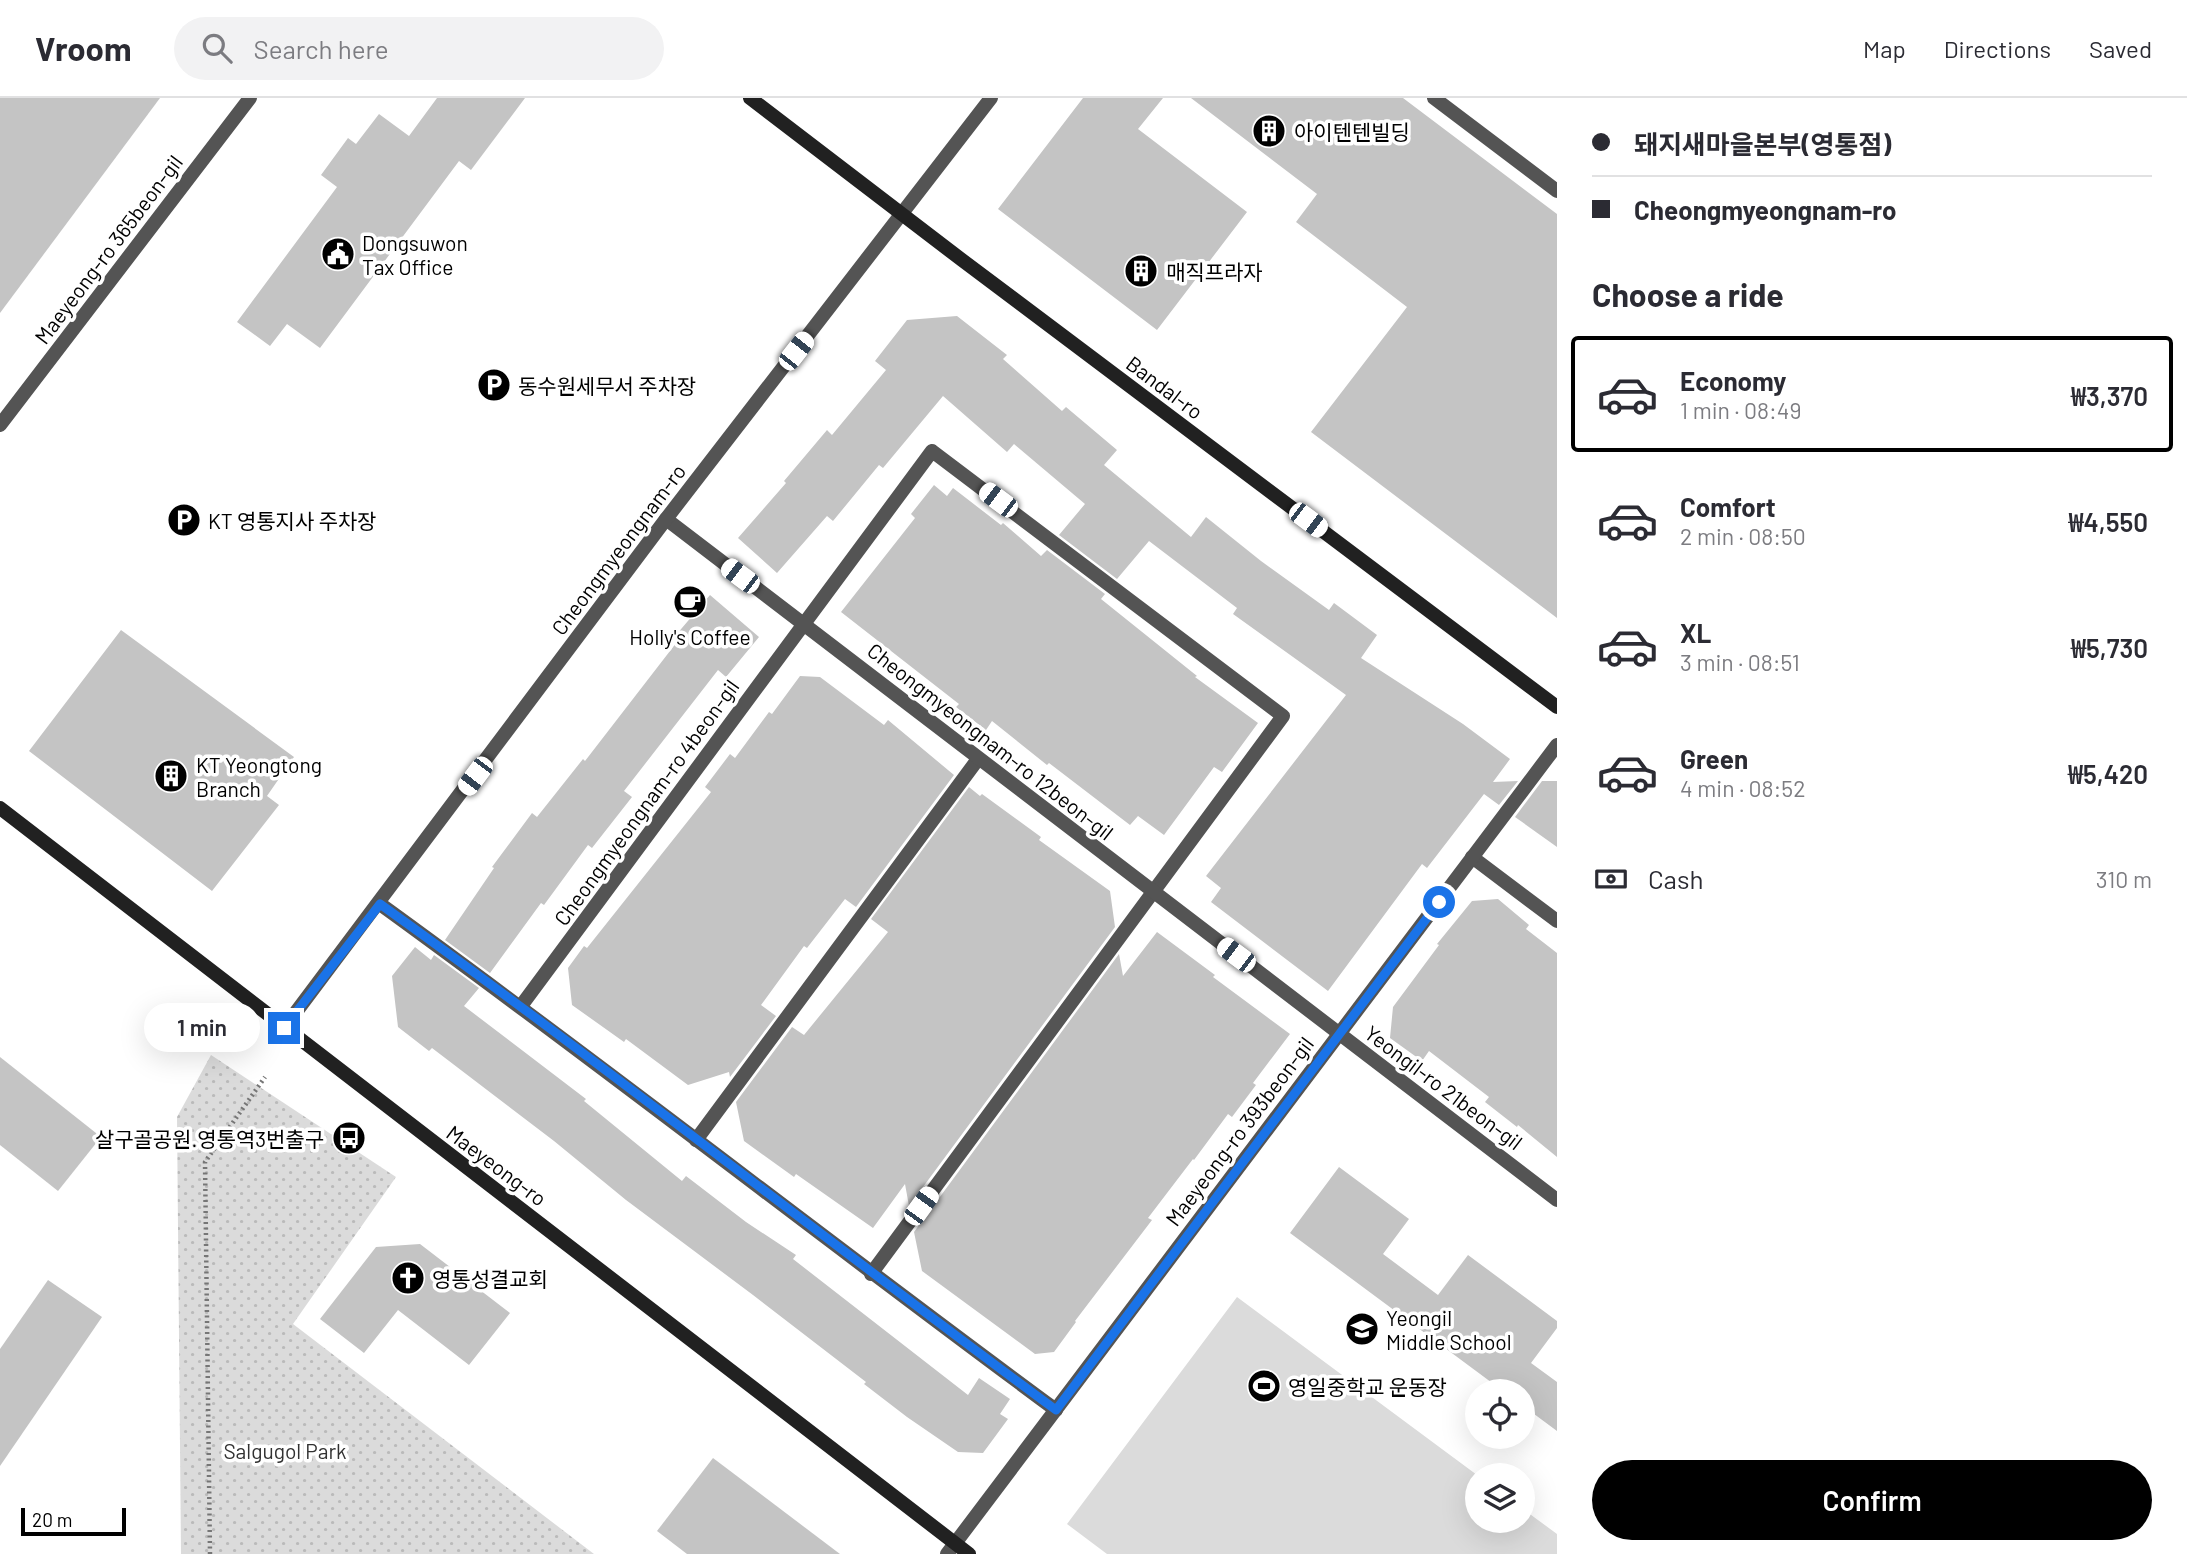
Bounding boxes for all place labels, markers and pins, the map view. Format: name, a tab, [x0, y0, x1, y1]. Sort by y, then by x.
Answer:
building icon: 아이텐텐빌딩	[1250, 112, 1288, 150]
place label: 아이텐텐빌딩	[1294, 119, 1410, 144]
place label: Dongsuwon Tax Office	[362, 230, 468, 279]
public building icon: Dongsuwon Tax Office	[319, 235, 357, 273]
building icon: 매직프라자	[1122, 252, 1160, 290]
place label: 매직프라자	[1166, 259, 1263, 284]
parking icon: 동수원세무서 주차장	[475, 366, 513, 404]
place label: 동수원세무서 주차장	[518, 373, 696, 398]
parking icon: KT 영통지사 주차장	[165, 501, 203, 539]
place label: KT 영통지사 주차장	[208, 508, 376, 533]
cafe icon: Holly's Coffee	[671, 583, 709, 621]
place label: Holly's Coffee	[629, 624, 751, 649]
place label: KT Yeongtong Branch	[196, 752, 322, 801]
building icon: KT Yeongtong Branch	[152, 757, 190, 795]
bus stop icon: 살구골공원.영통역3번출구	[330, 1119, 368, 1157]
place label: 살구골공원.영통역3번출구	[95, 1126, 324, 1151]
church icon: 영통성결교회	[389, 1259, 427, 1297]
place label: 영통성결교회	[432, 1266, 548, 1291]
place label: Yeongil Middle School	[1386, 1305, 1512, 1354]
school or university icon: Yeongil Middle School	[1343, 1310, 1381, 1348]
sports icon: 영일중학교 운동장	[1245, 1367, 1283, 1405]
place label: 영일중학교 운동장	[1288, 1374, 1447, 1399]

